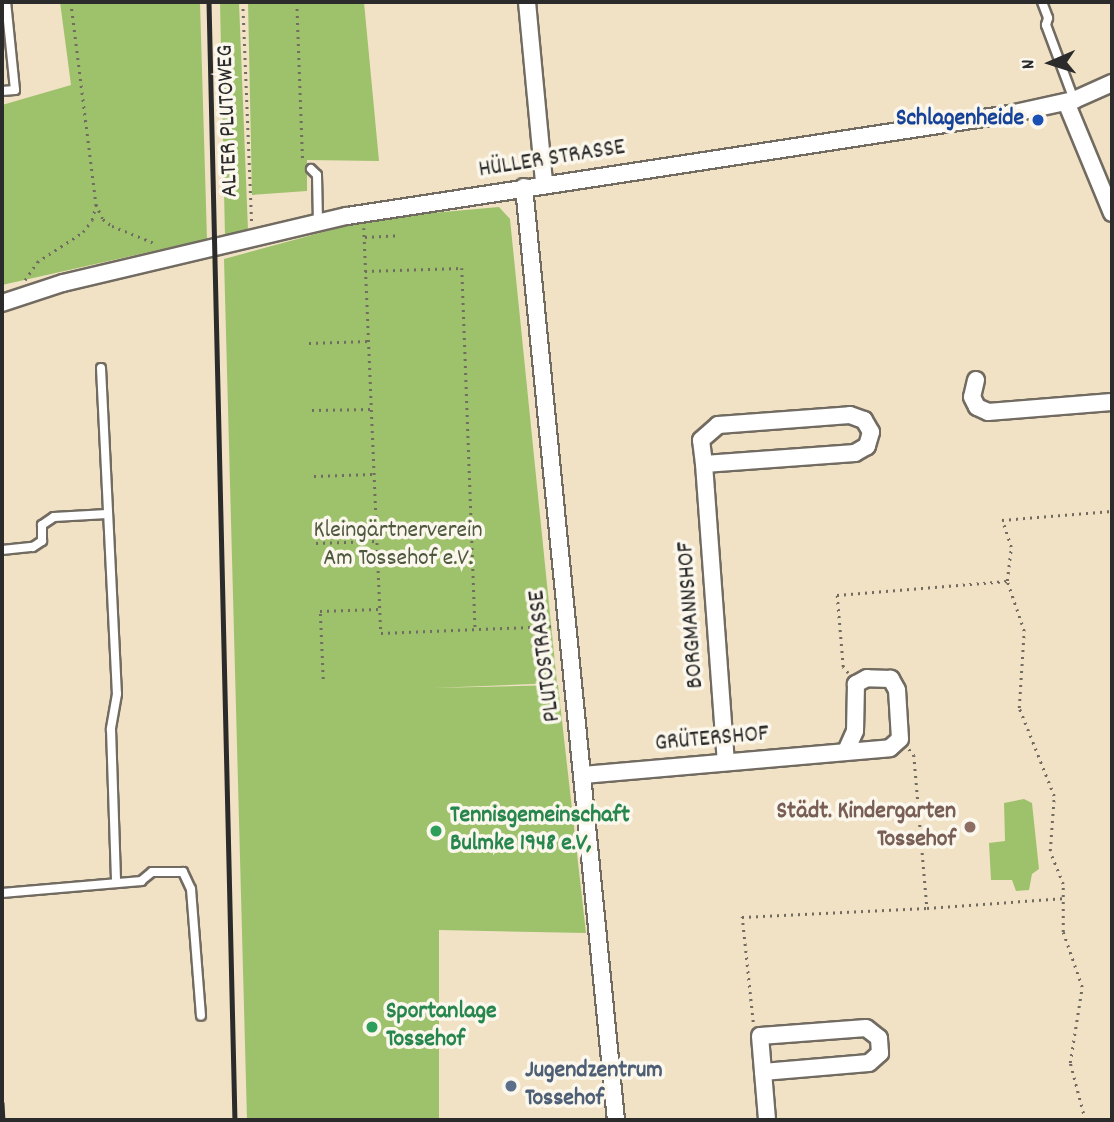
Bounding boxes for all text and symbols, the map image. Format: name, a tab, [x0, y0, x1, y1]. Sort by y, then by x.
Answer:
north arrow	[1016, 28, 1086, 98]
street label: ALTER PLUTOWEG	[212, 44, 246, 198]
text: N	[1016, 59, 1043, 70]
place label: Schlagenheide	[896, 106, 1024, 134]
marker: Schlagenheide	[1030, 112, 1046, 128]
street label: HÜLLER STRASSE	[477, 134, 627, 186]
park label: Kleingärtnerverein Am Tossehof e.V.	[313, 518, 483, 574]
street label: BORGMANNSHOF	[673, 541, 711, 689]
street label: PLUTOSTRASSE	[524, 588, 568, 724]
street label: GRÜTERSHOF	[654, 721, 770, 759]
place label: Städt. Kindergarten Tossehof	[777, 799, 956, 855]
place label: Tennisgemeinschaft Bulmke 1948 e.V,	[450, 803, 630, 859]
marker: Städt. Kindergarten Tossehof	[962, 819, 978, 835]
marker: Tennisgemeinschaft Bulmke 1948 e.V,	[428, 823, 444, 839]
place label: Sportanlage Tossehof	[386, 999, 496, 1055]
marker: Sportanlage Tossehof	[364, 1019, 380, 1035]
place label: Jugendzentrum Tossehof	[525, 1058, 663, 1114]
marker: Jugendzentrum Tossehof	[503, 1078, 519, 1094]

